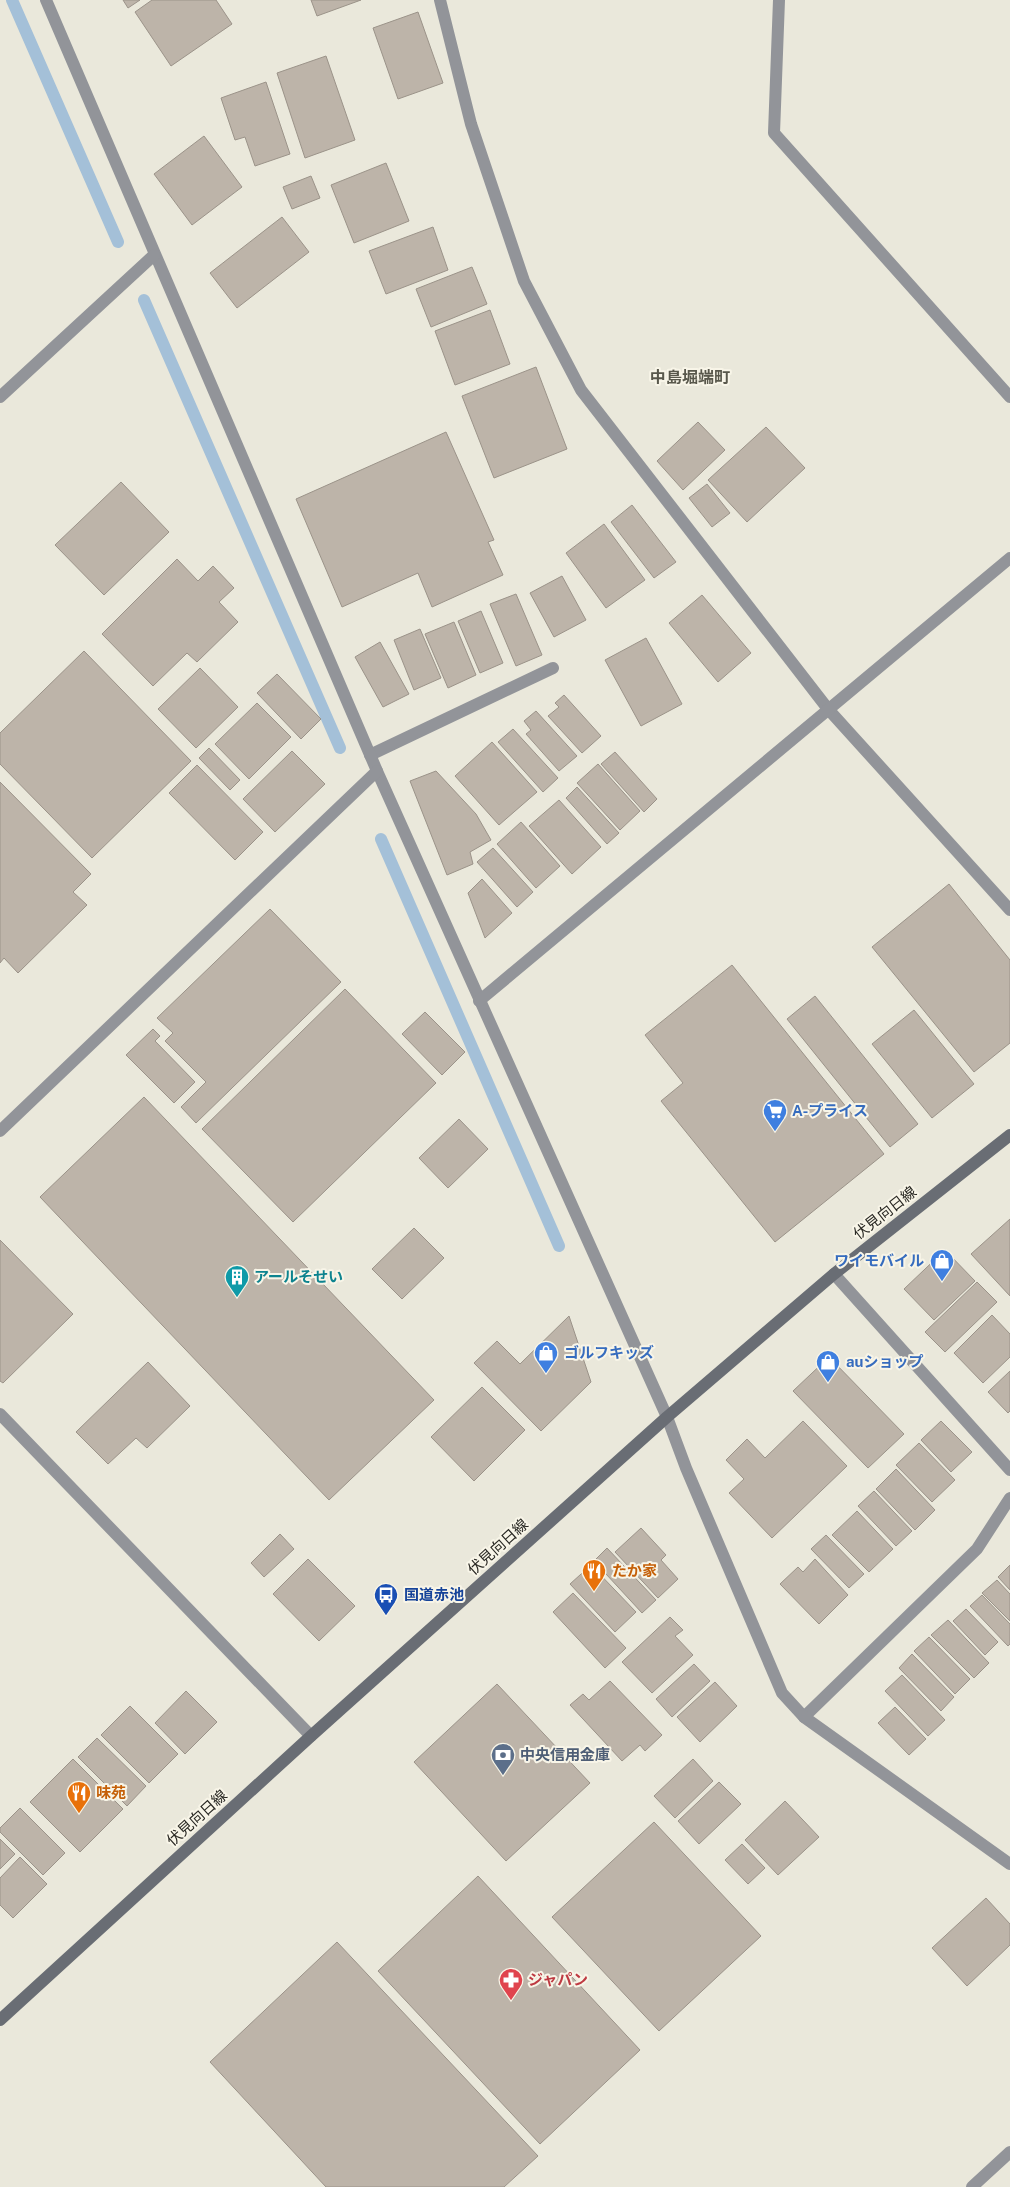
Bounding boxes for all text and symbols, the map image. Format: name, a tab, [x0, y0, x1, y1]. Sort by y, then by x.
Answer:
district label: 中島堀端町	[650, 368, 730, 387]
supermarket icon: A-プライス	[762, 1098, 788, 1132]
place label: A-プライス	[792, 1102, 868, 1119]
street label: 伏見向日線	[850, 1183, 919, 1242]
shop icon: ワイモバイル	[929, 1248, 955, 1282]
place label: ワイモバイル	[834, 1252, 924, 1269]
building icon: アールそせい	[224, 1264, 250, 1298]
place label: アールそせい	[254, 1268, 343, 1285]
shop icon: ゴルフキッズ	[533, 1340, 559, 1374]
place label: ゴルフキッズ	[564, 1344, 654, 1361]
shop icon: auショップ	[815, 1349, 841, 1383]
place label: auショップ	[846, 1353, 923, 1370]
street label: 伏見向日線	[464, 1515, 531, 1578]
restaurant icon: たか家	[581, 1558, 607, 1592]
place label: たか家	[612, 1562, 657, 1579]
bus stop icon: 国道赤池	[373, 1582, 399, 1616]
place label: 国道赤池	[404, 1586, 464, 1603]
bank icon: 中央信用金庫	[490, 1742, 516, 1776]
place label: 中央信用金庫	[520, 1746, 610, 1763]
restaurant icon: 味苑	[66, 1780, 92, 1814]
place label: 味苑	[96, 1784, 126, 1801]
street label: 伏見向日線	[163, 1786, 230, 1849]
pharmacy icon: ジャパン	[498, 1967, 524, 2001]
place label: ジャパン	[528, 1971, 588, 1988]

